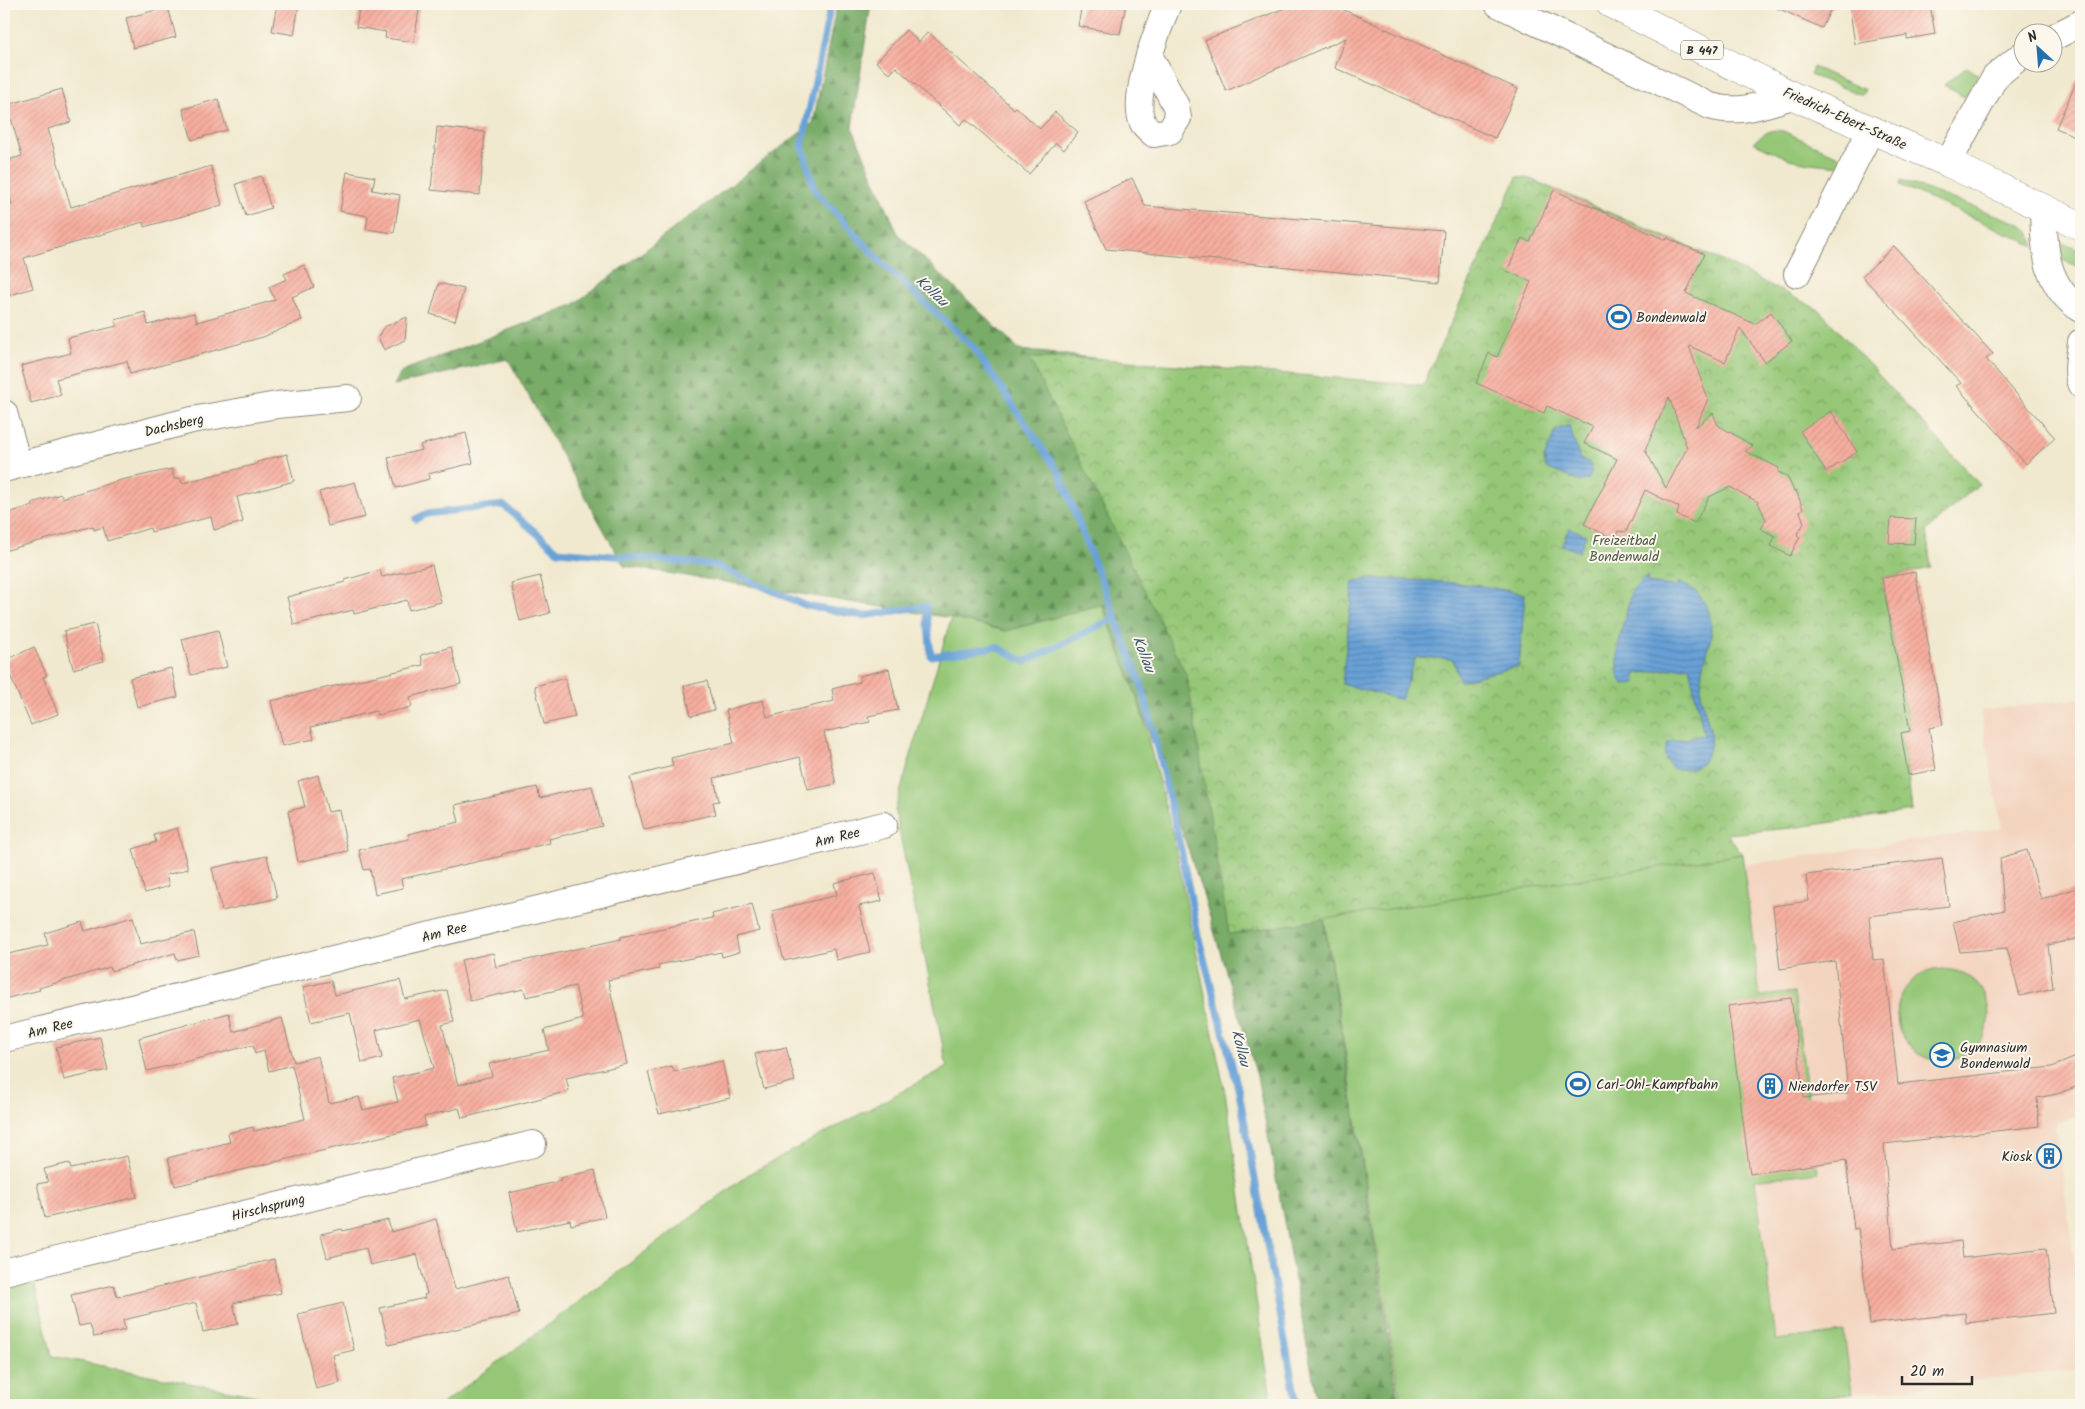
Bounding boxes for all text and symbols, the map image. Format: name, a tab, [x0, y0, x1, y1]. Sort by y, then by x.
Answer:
north arrow	[2012, 22, 2062, 72]
text: N	[2024, 25, 2042, 49]
road number: B 447	[1681, 40, 1723, 60]
street label: Friedrich-Ebert-Straße	[1779, 82, 1911, 156]
water label: Kollau	[910, 270, 954, 314]
sports icon: Bondenwald	[1606, 304, 1632, 330]
place label: Bondenwald	[1636, 307, 1707, 329]
street label: Dachsberg	[142, 408, 206, 443]
park label: Freizeitbad Bondenwald	[1589, 530, 1660, 568]
water label: Kollau	[1125, 633, 1162, 678]
street label: Am Ree	[812, 822, 863, 854]
street label: Am Ree	[419, 917, 470, 949]
street label: Am Ree	[25, 1013, 76, 1045]
water label: Kollau	[1224, 1027, 1257, 1071]
place label: Gymnasium Bondenwald	[1960, 1037, 2031, 1075]
school or university icon: Gymnasium Bondenwald	[1929, 1042, 1955, 1068]
sports icon: Carl-Ohl-Kampfbahn	[1565, 1071, 1591, 1097]
building icon: Niendorfer TSV	[1757, 1073, 1783, 1099]
place label: Carl-Ohl-Kampfbahn	[1596, 1074, 1718, 1096]
place label: Niendorfer TSV	[1788, 1076, 1878, 1098]
building icon: Kiosk	[2036, 1143, 2062, 1169]
place label: Kiosk	[2002, 1146, 2032, 1168]
street label: Hirschsprung	[229, 1188, 307, 1228]
scale bar	[1902, 1354, 1972, 1386]
text: 20 m	[1910, 1360, 1944, 1384]

